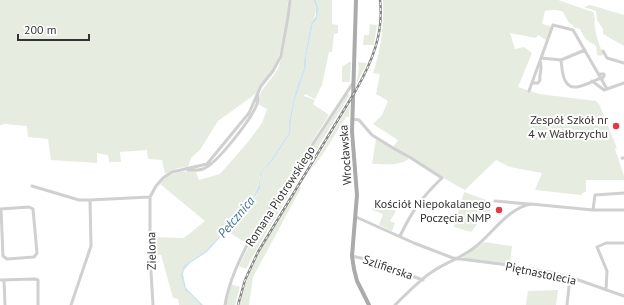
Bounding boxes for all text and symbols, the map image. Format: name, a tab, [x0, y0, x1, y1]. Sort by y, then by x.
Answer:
scale bar	[18, 16, 89, 42]
text: 200 m	[24, 22, 57, 37]
place label: Zespół Szkół nr 4 w Wałbrzychu	[528, 112, 608, 141]
marker: Zespół Szkół nr 4 w Wałbrzychu	[611, 121, 621, 131]
street label: Wrocławska	[335, 124, 355, 186]
street label: Romana Piotrowskiego	[242, 143, 318, 249]
water label: Pełcznica	[214, 192, 259, 241]
place label: Kościół Niepokalanego Poczęcia NMP	[374, 196, 491, 225]
marker: Kościół Niepokalanego Poczęcia NMP	[494, 205, 504, 215]
street label: Zielona	[143, 232, 159, 270]
street label: Szlifierska	[361, 251, 415, 283]
street label: Piętnastolecia	[504, 258, 578, 288]

